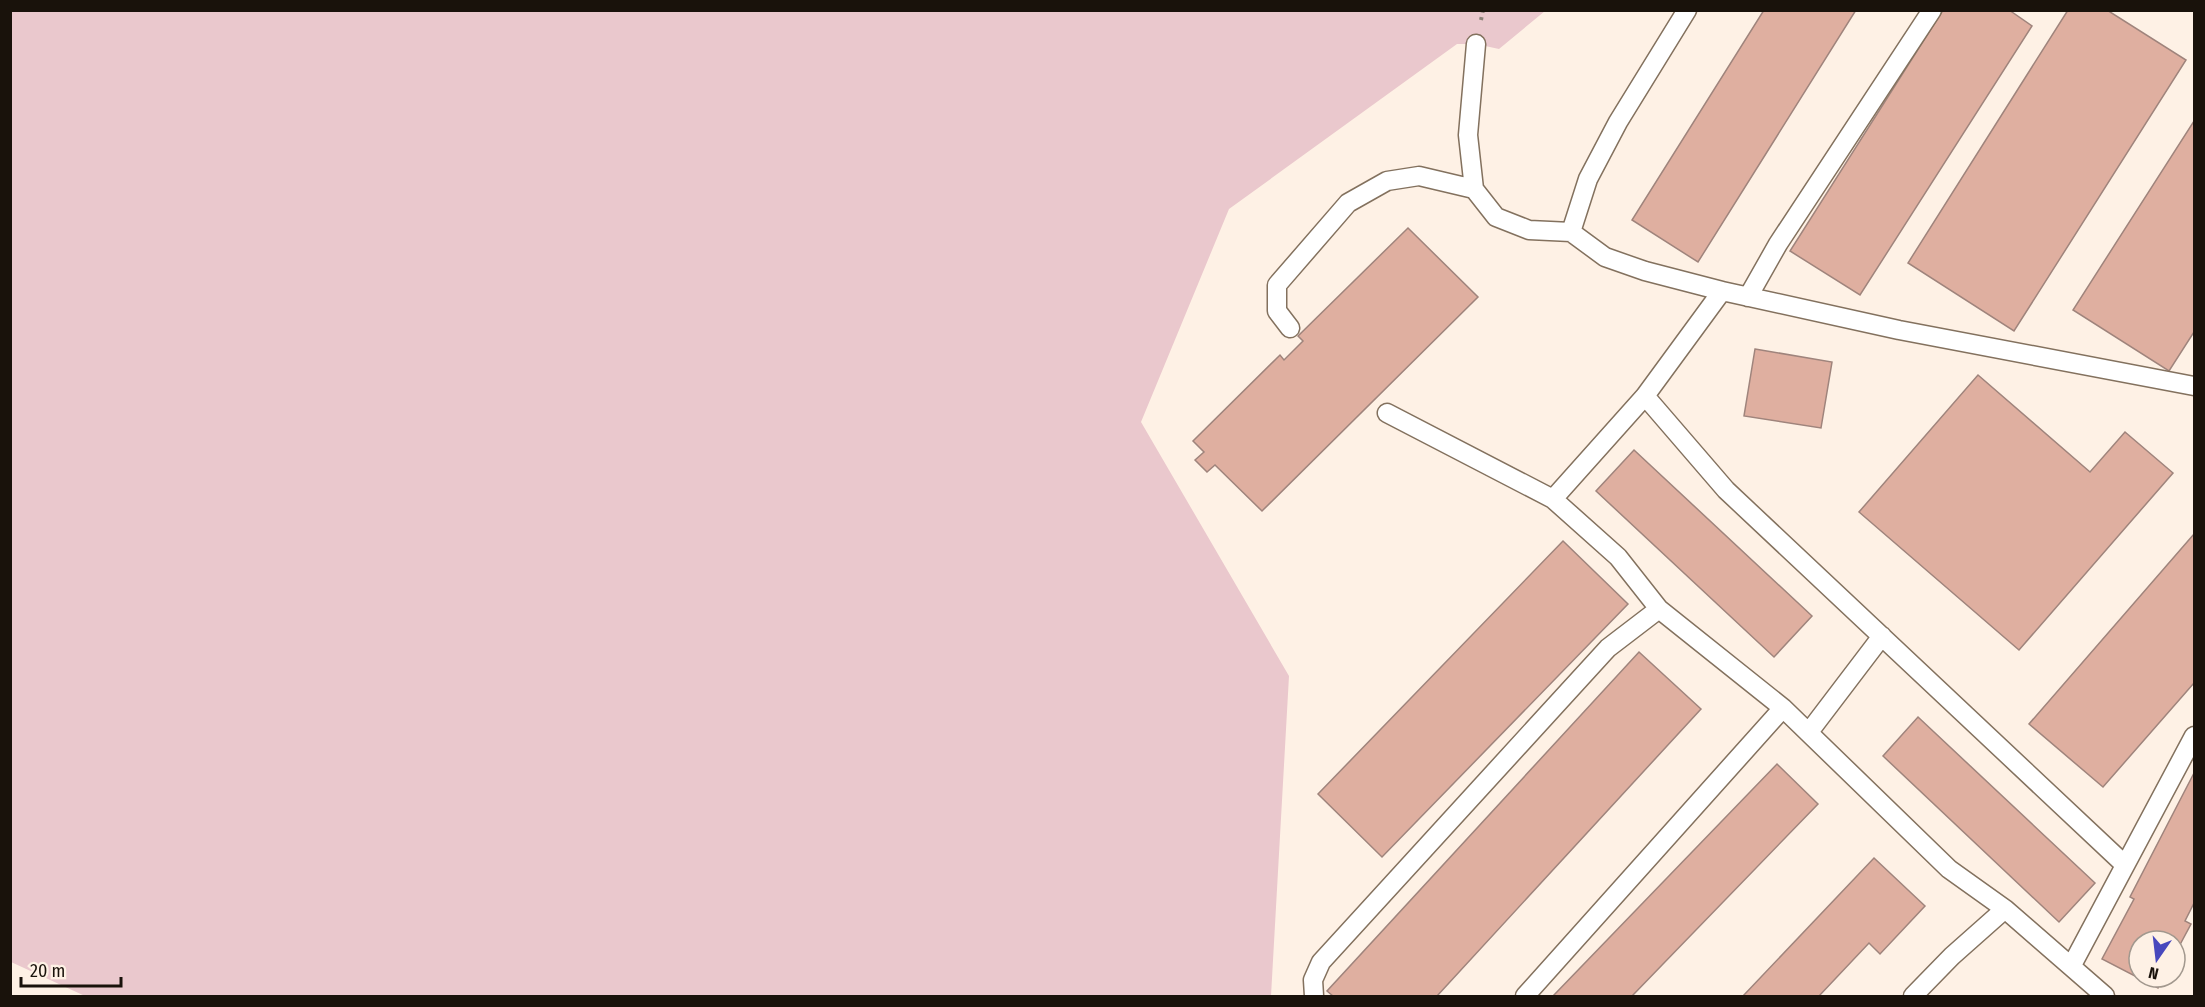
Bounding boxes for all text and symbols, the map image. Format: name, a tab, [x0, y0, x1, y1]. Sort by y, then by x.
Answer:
north arrow	[2127, 929, 2187, 989]
scale bar	[21, 950, 122, 988]
text: 20 m	[30, 960, 65, 982]
text: N	[2147, 963, 2160, 983]

